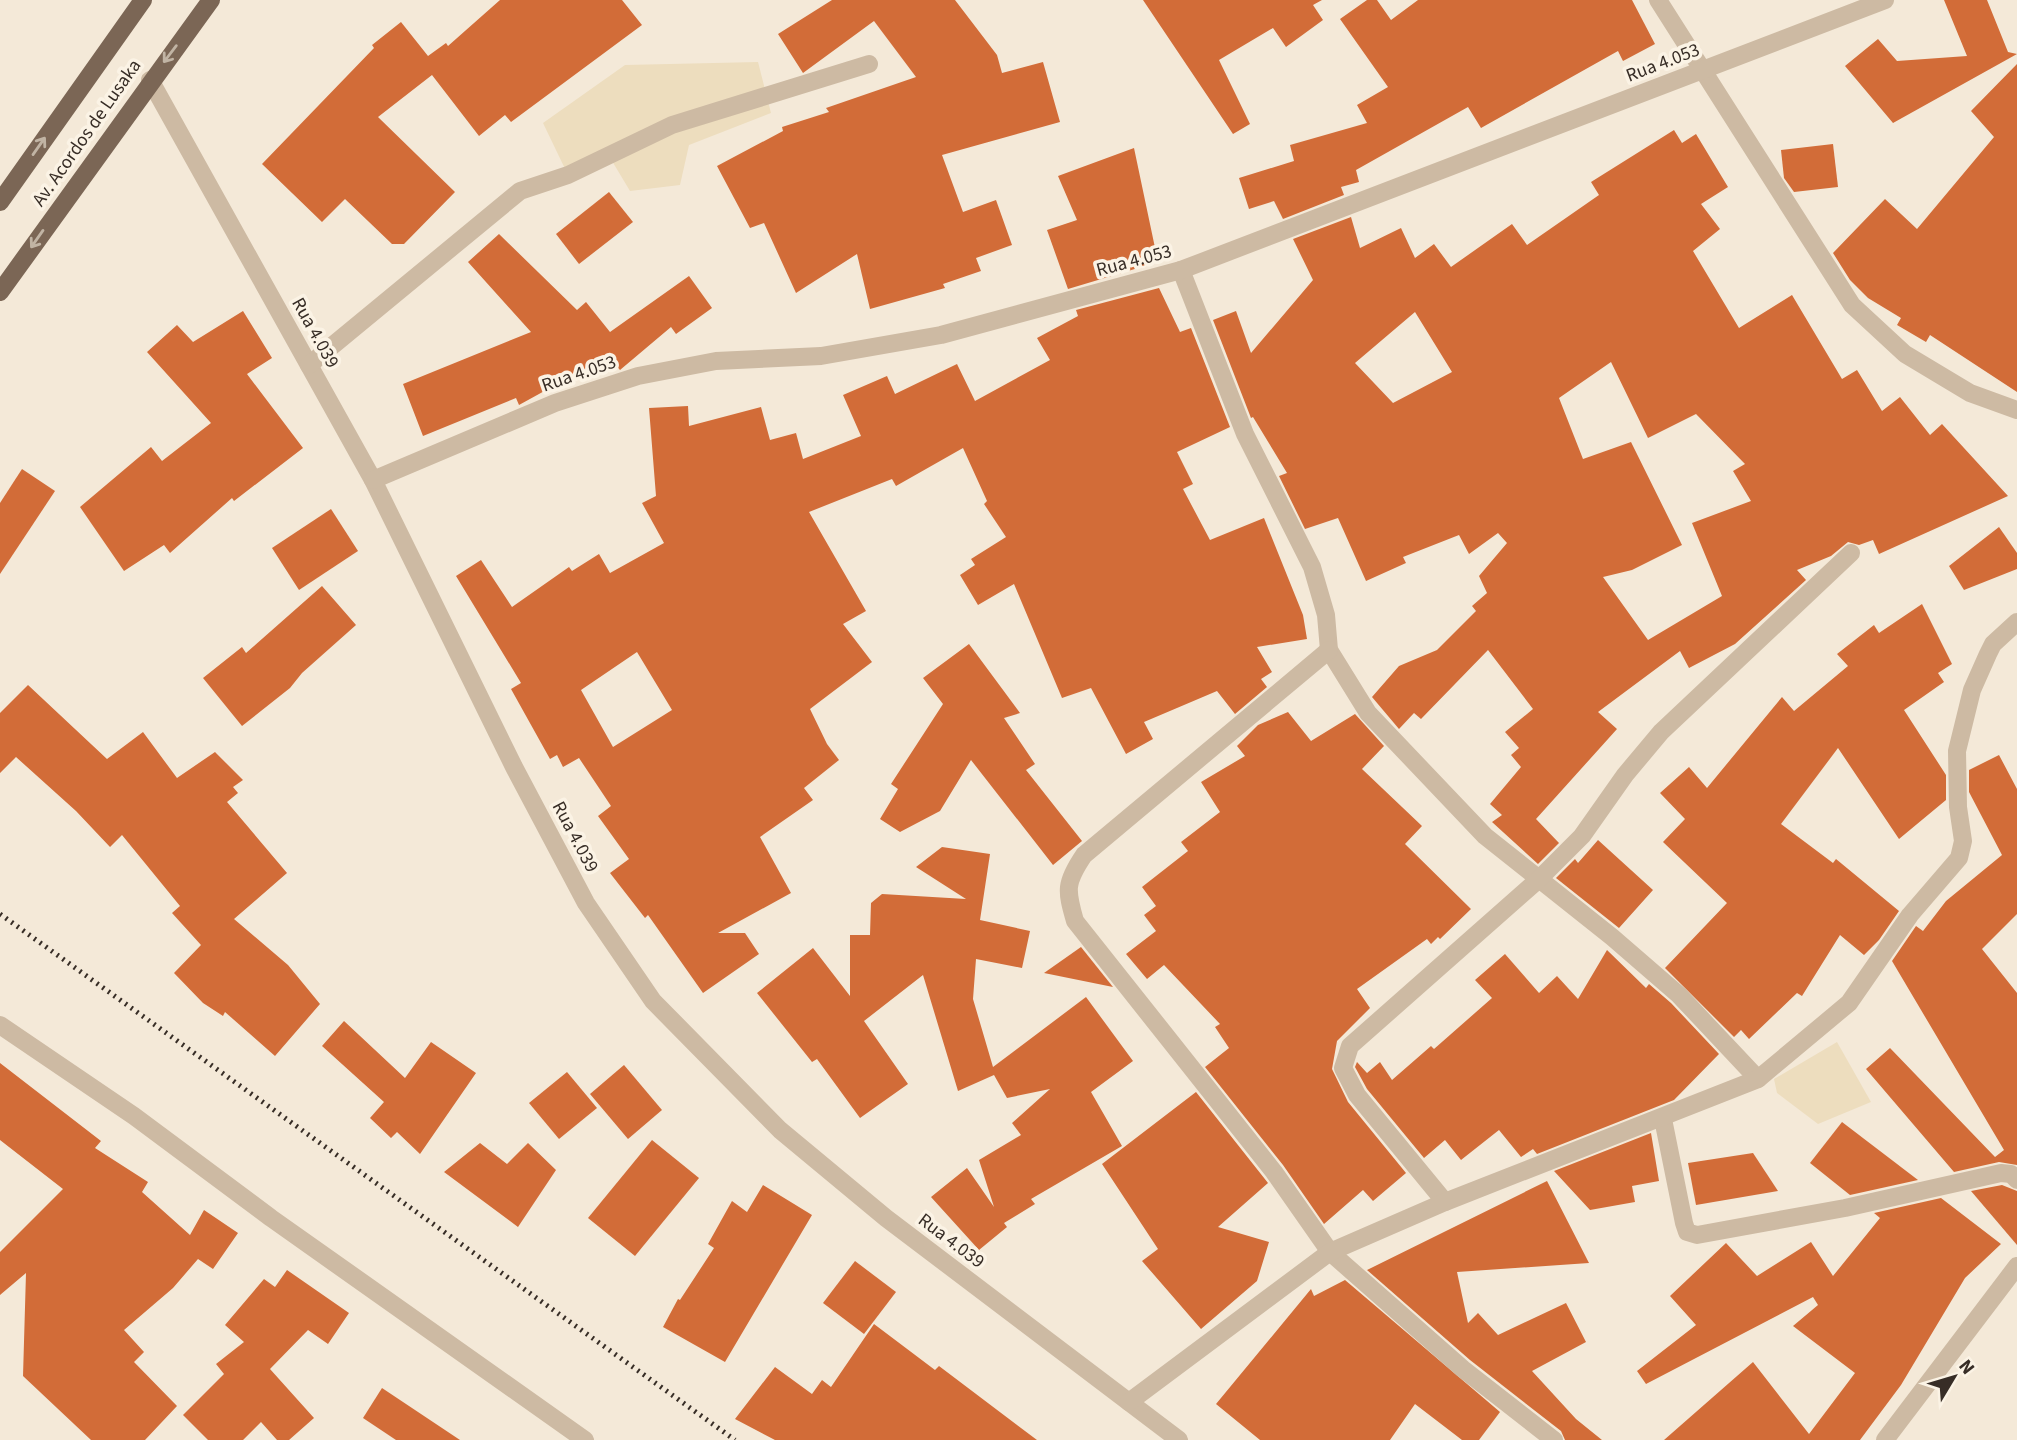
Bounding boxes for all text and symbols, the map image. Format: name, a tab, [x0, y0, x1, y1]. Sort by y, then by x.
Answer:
street label: Rua 4.053	[1622, 37, 1704, 89]
one-way arrow	[162, 45, 177, 63]
street label: Av. Acordos de Lusaka	[26, 54, 148, 212]
one-way arrow	[32, 137, 47, 156]
one-way arrow	[30, 229, 44, 248]
street label: Rua 4.053	[1093, 238, 1175, 284]
street label: Rua 4.039	[285, 293, 345, 373]
street label: Rua 4.053	[538, 349, 620, 399]
street label: Rua 4.039	[545, 797, 605, 877]
street label: Rua 4.039	[912, 1207, 990, 1275]
north arrow	[1919, 1342, 1989, 1412]
text: N	[1952, 1354, 1981, 1381]

